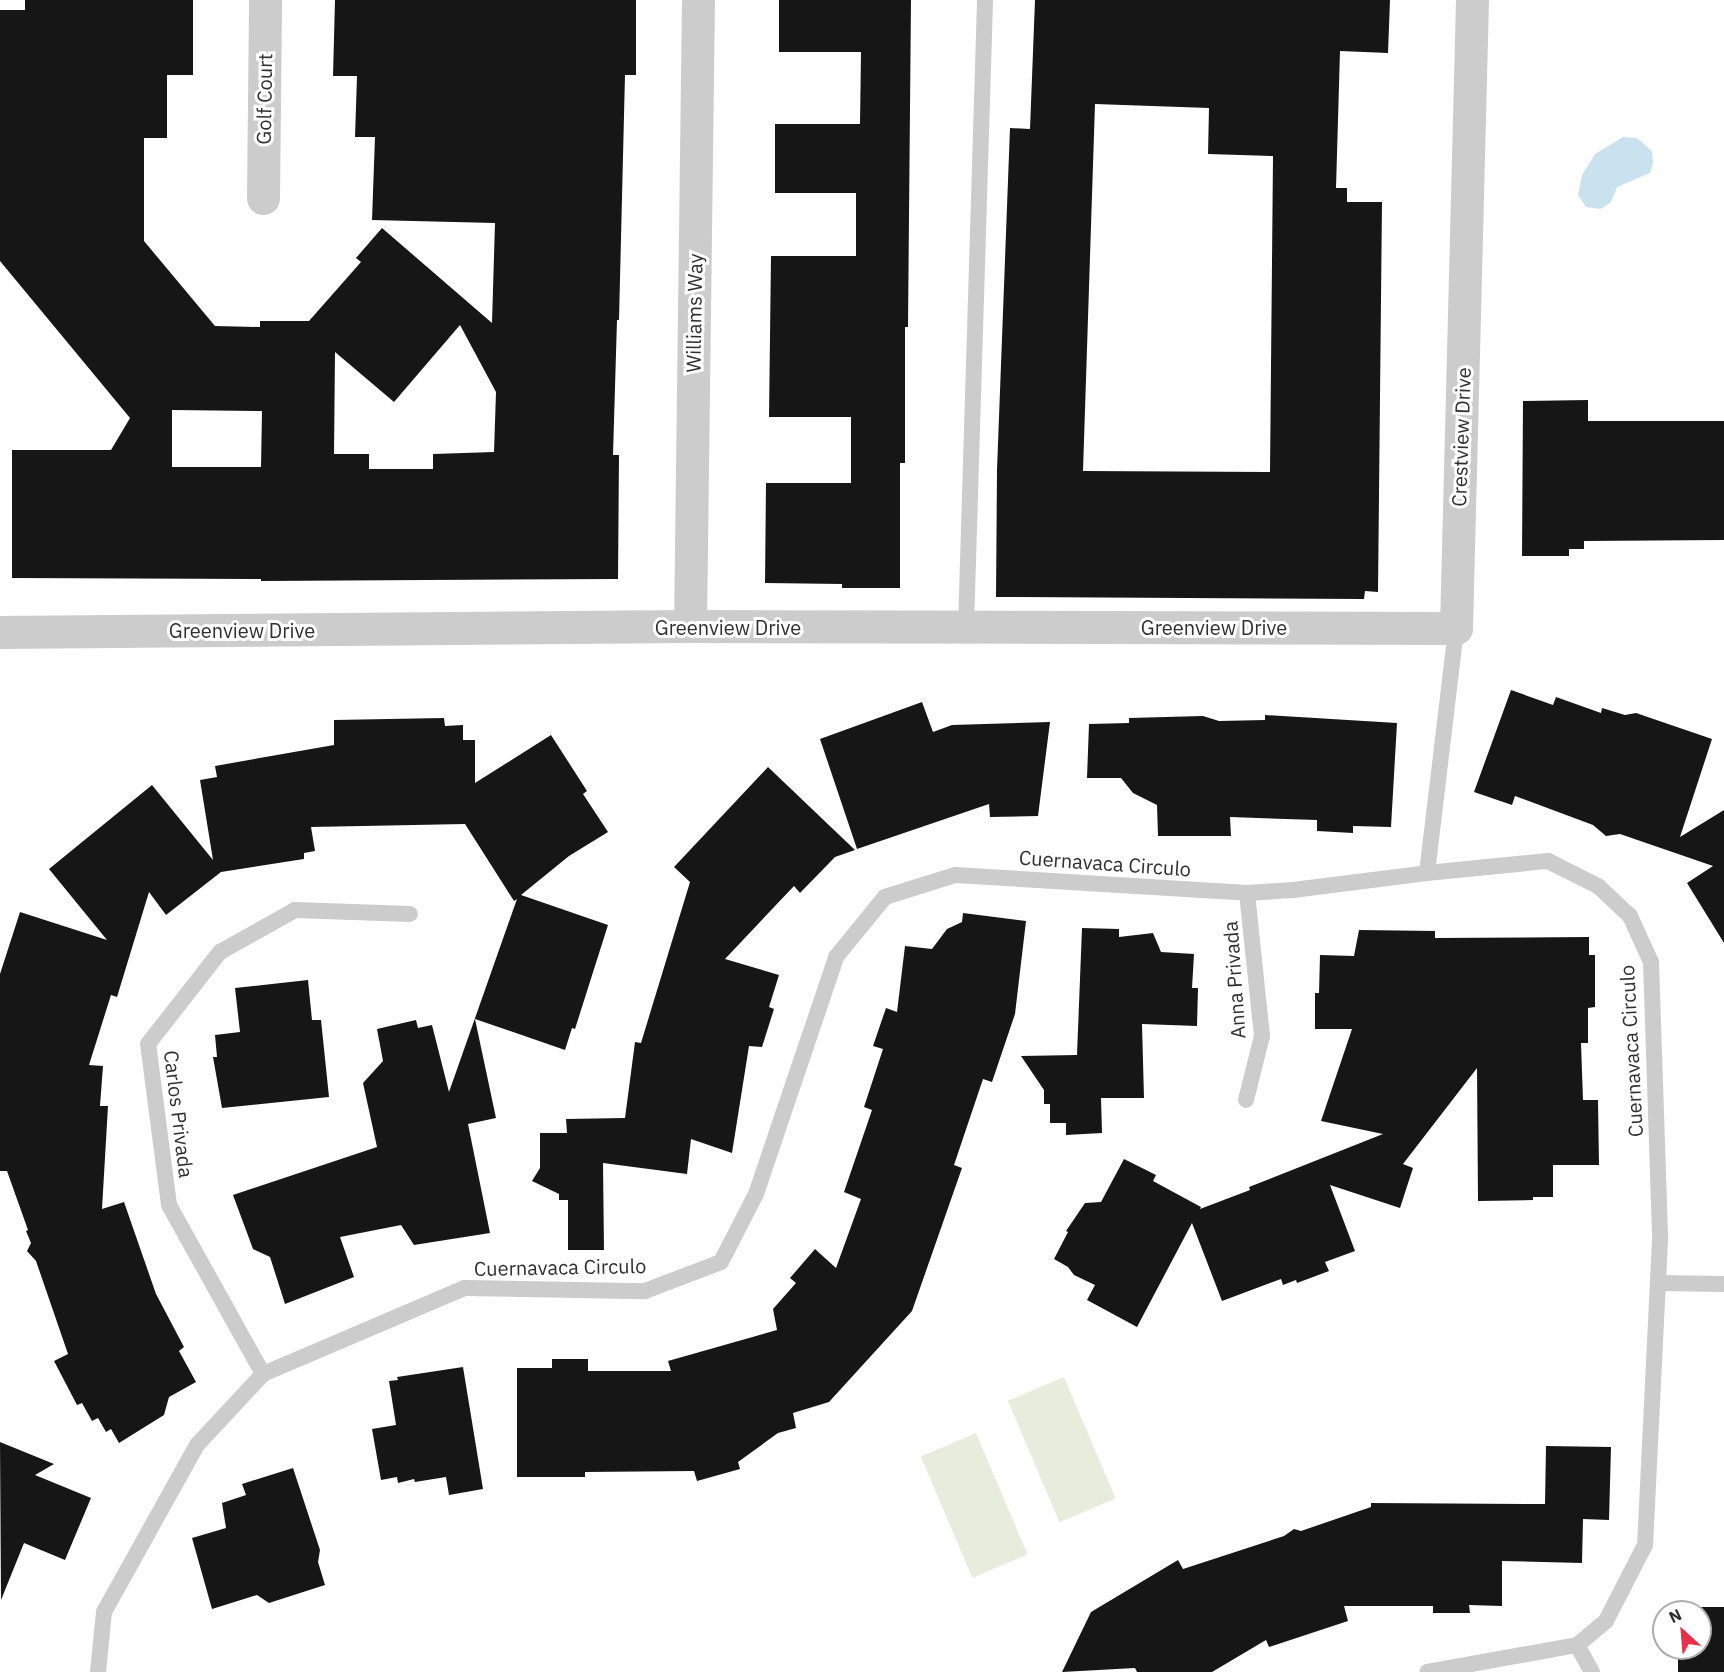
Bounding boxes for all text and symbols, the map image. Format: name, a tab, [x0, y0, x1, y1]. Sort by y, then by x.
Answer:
street label: Golf Court	[251, 53, 277, 145]
street label: Williams Way	[681, 253, 707, 373]
street label: Crestview Drive	[1447, 367, 1475, 507]
street label: Greenview Drive	[655, 615, 801, 639]
street label: Greenview Drive	[1141, 615, 1287, 639]
street label: Greenview Drive	[169, 618, 315, 642]
street label: Cuernavaca Circulo	[1018, 845, 1192, 881]
street label: Anna Privada	[1218, 920, 1250, 1040]
street label: Cuernavaca Circulo	[1615, 964, 1647, 1138]
street label: Carlos Privada	[159, 1049, 199, 1179]
street label: Cuernavaca Circulo	[474, 1253, 646, 1281]
north arrow	[1652, 1600, 1712, 1660]
text: N	[1665, 1604, 1685, 1627]

